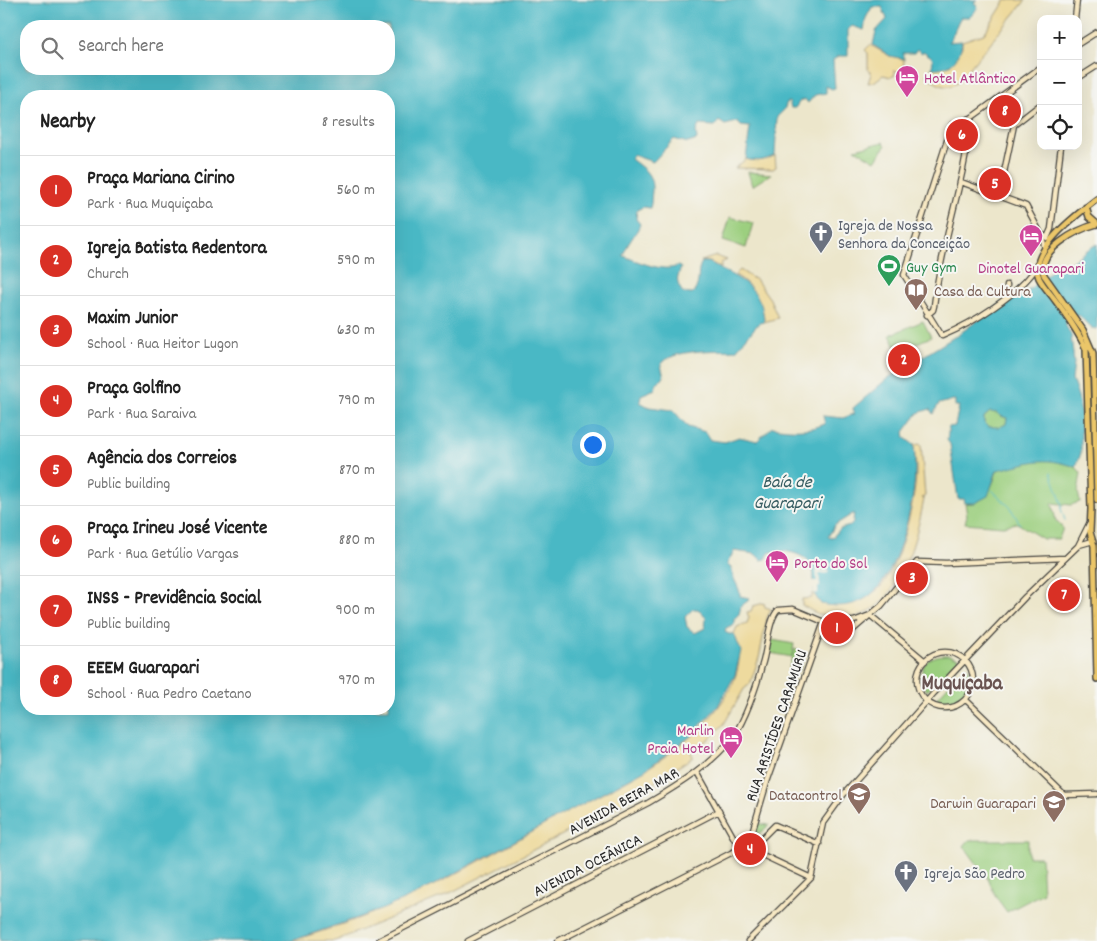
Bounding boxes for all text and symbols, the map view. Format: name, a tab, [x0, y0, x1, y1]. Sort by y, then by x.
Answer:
map controls	[1037, 15, 1082, 150]
button: +	[1037, 15, 1082, 60]
search box	[20, 20, 395, 75]
icon: search	[38, 34, 66, 62]
text: Search here	[78, 34, 164, 61]
button: −	[1037, 60, 1082, 105]
hotel icon: Hotel Atlântico	[894, 64, 920, 98]
place label: Hotel Atlântico	[924, 68, 1016, 91]
pin: 8	[989, 92, 1021, 130]
button: locate	[1037, 105, 1082, 150]
text: Nearby	[40, 108, 95, 138]
text: 8 results	[322, 111, 375, 134]
pin: 6	[946, 116, 978, 154]
pin: 5	[979, 165, 1011, 203]
text: Praça Mariana Cirino	[87, 166, 235, 193]
text: 1	[54, 179, 58, 202]
text: 560 m	[336, 179, 375, 202]
text: Park · Rua Muquiçaba	[87, 193, 213, 216]
place label: Igreja de Nossa Senhora da Conceição	[838, 215, 970, 256]
church icon: Igreja de Nossa Senhora da Conceição	[808, 220, 834, 254]
hotel icon: Dinotel Guarapari	[1018, 223, 1044, 257]
text: Igreja Batista Redentora	[87, 236, 267, 263]
text: 2	[53, 249, 60, 272]
text: 590 m	[337, 249, 375, 272]
sports icon: Guy Gym	[876, 253, 902, 287]
place label: Guy Gym	[906, 257, 957, 280]
place label: Dinotel Guarapari	[978, 258, 1084, 281]
text: Church	[87, 263, 129, 286]
library icon: Casa da Cultura	[903, 277, 929, 311]
place label: Casa da Cultura	[934, 281, 1031, 304]
text: Maxim Junior	[87, 306, 178, 333]
text: 3	[52, 319, 60, 342]
text: 630 m	[337, 319, 375, 342]
text: School · Rua Heitor Lugon	[87, 333, 238, 356]
pin: 2	[888, 341, 920, 379]
text: Praça Golfino	[87, 376, 181, 403]
text: 4	[53, 389, 59, 412]
text: 790 m	[338, 389, 375, 412]
text: Park · Rua Saraiva	[87, 403, 196, 426]
your location	[580, 432, 606, 458]
text: Agência dos Correios	[87, 446, 237, 473]
text: 5	[52, 459, 60, 482]
text: 870 m	[339, 459, 375, 482]
water label: Baía de Guarapari	[753, 471, 823, 517]
text: Public building	[87, 473, 170, 496]
text: Praça Irineu José Vicente	[87, 516, 267, 543]
text: 6	[52, 529, 60, 552]
text: 880 m	[339, 529, 375, 552]
text: Park · Rua Getúlio Vargas	[87, 543, 239, 566]
hotel icon: Porto do Sol	[764, 549, 790, 583]
place label: Porto do Sol	[794, 553, 867, 576]
pin: 3	[896, 559, 928, 597]
pin: 7	[1048, 576, 1080, 614]
text: INSS - Previdência Social	[87, 586, 261, 613]
text: 7	[53, 599, 59, 622]
text: 900 m	[336, 599, 375, 622]
pin: 1	[821, 609, 853, 647]
text: Public building	[87, 613, 170, 636]
street label: RUA ARISTÍDES CARAMURU	[741, 647, 814, 805]
text: EEEM Guarapari	[87, 656, 199, 683]
text: 8	[53, 669, 59, 692]
text: 970 m	[338, 669, 375, 692]
district label: Muquiçaba	[922, 670, 1004, 700]
text: School · Rua Pedro Caetano	[87, 683, 252, 706]
place label: Marlin Praia Hotel	[647, 720, 714, 761]
hotel icon: Marlin Praia Hotel	[718, 725, 744, 759]
street label: AVENIDA BEIRA MAR	[565, 762, 684, 842]
school or university icon: Datacontrol	[846, 781, 872, 815]
place label: Datacontrol	[769, 785, 842, 808]
school or university icon: Darwin Guarapari	[1041, 789, 1067, 823]
place label: Darwin Guarapari	[930, 793, 1036, 816]
street label: AVENIDA OCEÂNICA	[530, 829, 647, 904]
pin: 4	[734, 830, 766, 868]
church icon: Igreja São Pedro	[893, 859, 919, 893]
place label: Igreja São Pedro	[924, 863, 1025, 886]

